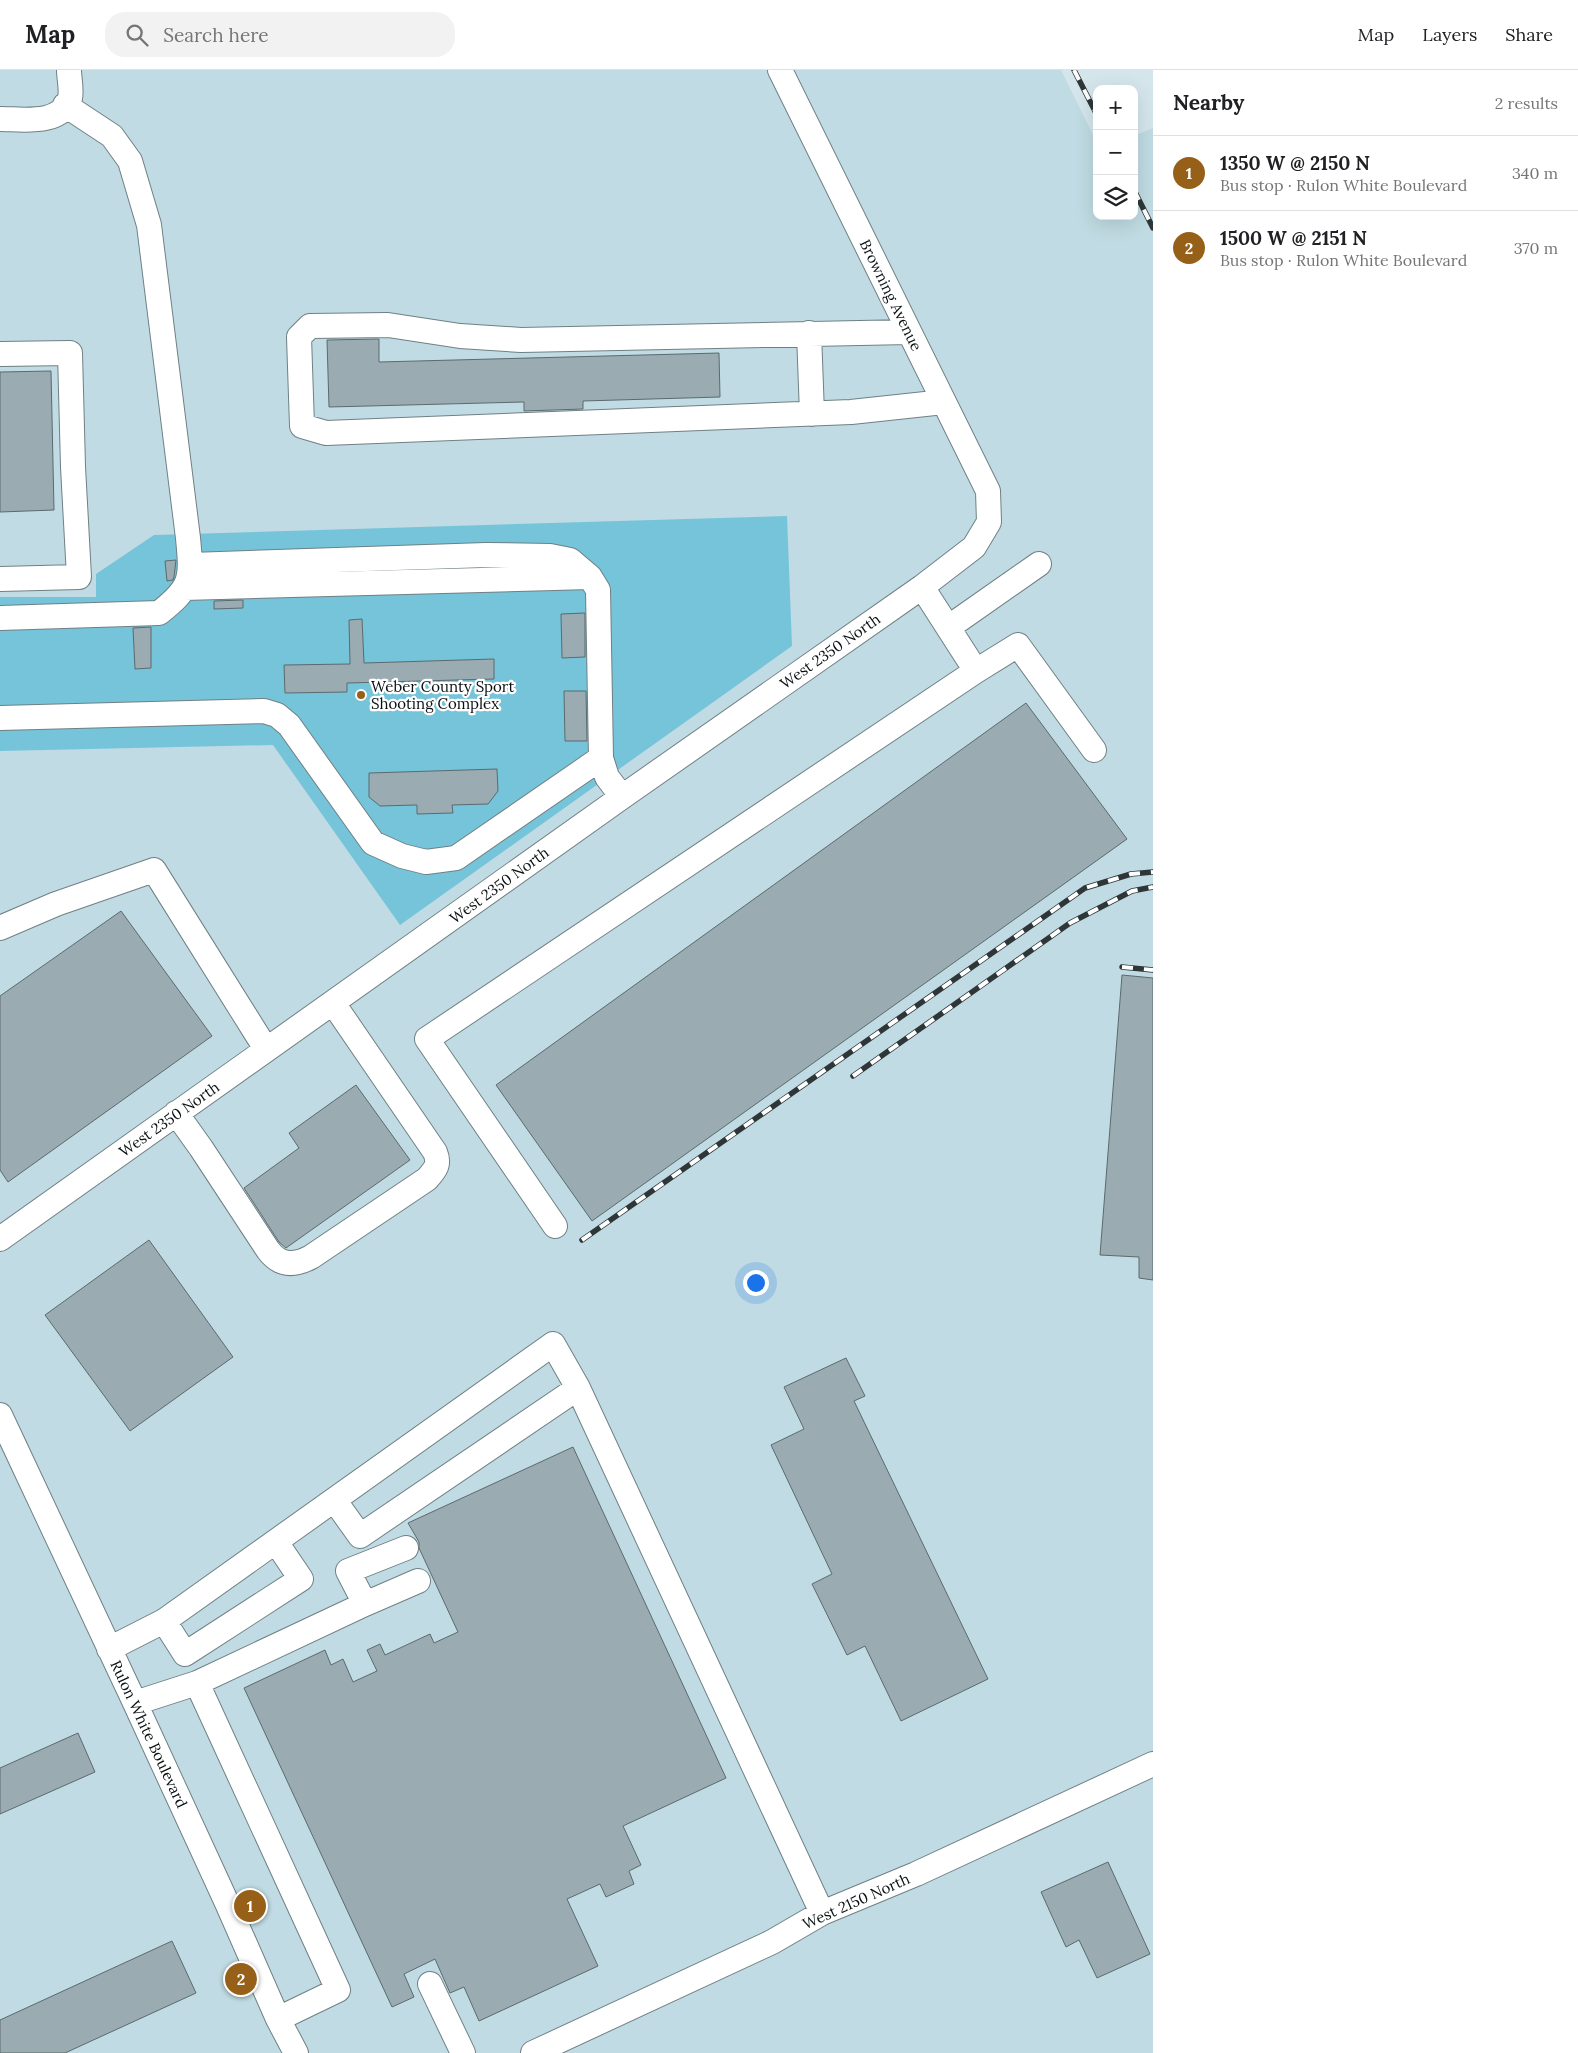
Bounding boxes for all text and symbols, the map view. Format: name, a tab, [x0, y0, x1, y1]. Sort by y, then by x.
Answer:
search box	[105, 12, 455, 57]
text: Map	[25, 19, 75, 50]
icon: search	[123, 21, 151, 49]
text: Search here	[163, 23, 269, 47]
text: Map	[1358, 23, 1394, 46]
text: Layers	[1422, 23, 1477, 46]
text: Share	[1505, 23, 1553, 46]
map controls	[1093, 85, 1138, 220]
button: +	[1093, 85, 1138, 130]
text: Nearby	[1173, 89, 1244, 116]
text: 2 results	[1495, 93, 1558, 113]
button: −	[1093, 130, 1138, 175]
text: 1350 W @ 2150 N	[1220, 151, 1370, 175]
text: 1	[1186, 163, 1192, 183]
text: 340 m	[1512, 163, 1558, 183]
button: layers	[1093, 175, 1138, 220]
text: Bus stop · Rulon White Boulevard	[1220, 175, 1467, 195]
text: 1500 W @ 2151 N	[1220, 226, 1367, 250]
street label: Browning Avenue	[856, 236, 926, 354]
text: 2	[1185, 238, 1193, 258]
text: 370 m	[1514, 238, 1558, 258]
text: Bus stop · Rulon White Boulevard	[1220, 250, 1467, 270]
street label: West 2350 North	[776, 609, 884, 693]
place label: Weber County Sport Shooting Complex	[371, 677, 514, 713]
marker: Weber County Sport Shooting Complex	[355, 689, 367, 701]
street label: West 2350 North	[446, 843, 552, 927]
street label: West 2350 North	[115, 1077, 223, 1161]
your location	[743, 1270, 769, 1296]
street label: Rulon White Boulevard	[106, 1657, 192, 1811]
street label: West 2150 North	[799, 1869, 913, 1933]
pin: 1	[234, 1887, 266, 1925]
pin: 2	[225, 1960, 257, 1998]

